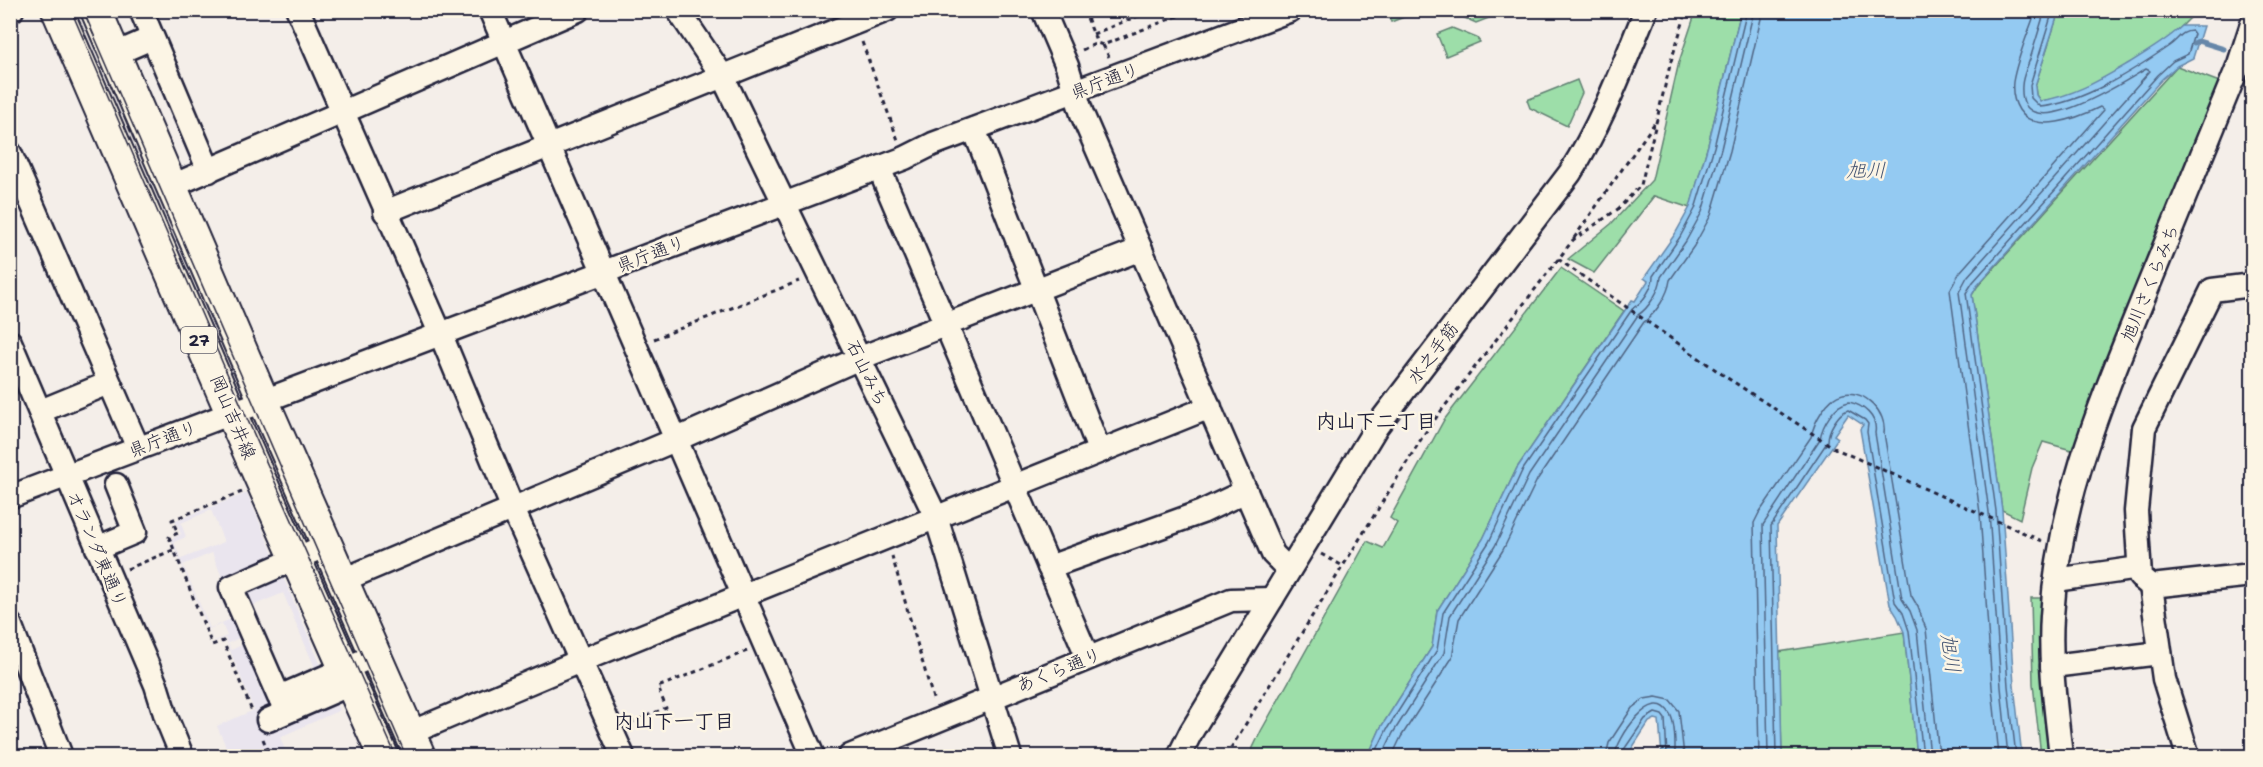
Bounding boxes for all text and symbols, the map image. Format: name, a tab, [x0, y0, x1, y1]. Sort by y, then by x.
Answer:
street label: 県庁通り	[1067, 57, 1143, 105]
water label: 旭川	[1846, 157, 1886, 183]
street label: 旭川さくらみち	[2115, 220, 2185, 346]
street label: 県庁通り	[613, 230, 689, 278]
street label: 水之手筋	[1402, 317, 1464, 389]
road number: 27	[181, 327, 217, 353]
street label: 石山みち	[841, 336, 893, 410]
street label: 岡山吉井線	[204, 371, 262, 463]
district label: 内山下二丁目	[1316, 408, 1436, 434]
street label: 県庁通り	[125, 415, 201, 463]
street label: オランダ東通り	[61, 487, 133, 611]
water label: 旭川	[1935, 631, 1967, 675]
street label: あくら通り	[1013, 642, 1105, 698]
district label: 内山下一丁目	[614, 708, 734, 734]

